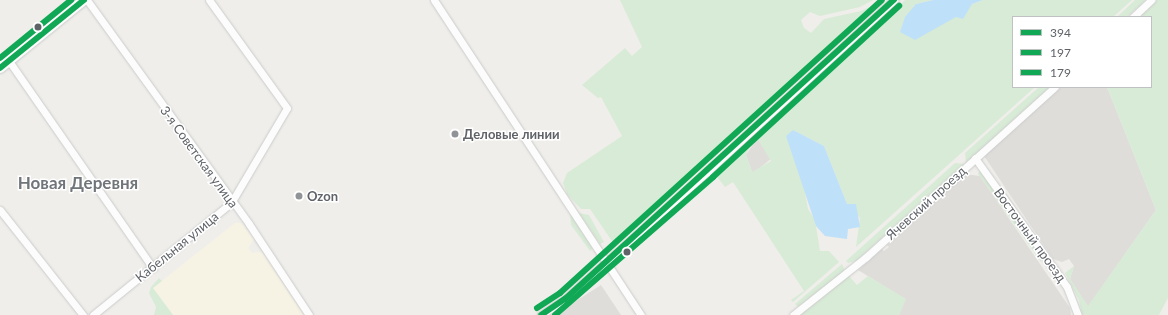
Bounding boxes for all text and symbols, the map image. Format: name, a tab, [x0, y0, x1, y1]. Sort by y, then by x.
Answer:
legend	[1012, 16, 1152, 88]
unlabelled marker	[33, 22, 43, 32]
text: 394	[1050, 25, 1071, 40]
text: 197	[1050, 45, 1071, 60]
text: 179	[1050, 65, 1071, 80]
street label: 3-я Советская улица	[157, 103, 241, 211]
place label: Деловые линии	[463, 126, 560, 142]
marker: Деловые линии	[450, 129, 460, 139]
street label: Ячевский проезд	[883, 163, 969, 243]
district label: Новая Деревня	[18, 173, 138, 193]
street label: Восточный проезд	[991, 185, 1069, 285]
place label: Ozon	[307, 188, 338, 204]
marker: Ozon	[294, 191, 304, 201]
street label: Кабельная улица	[132, 209, 222, 285]
unlabelled marker	[622, 247, 632, 257]

